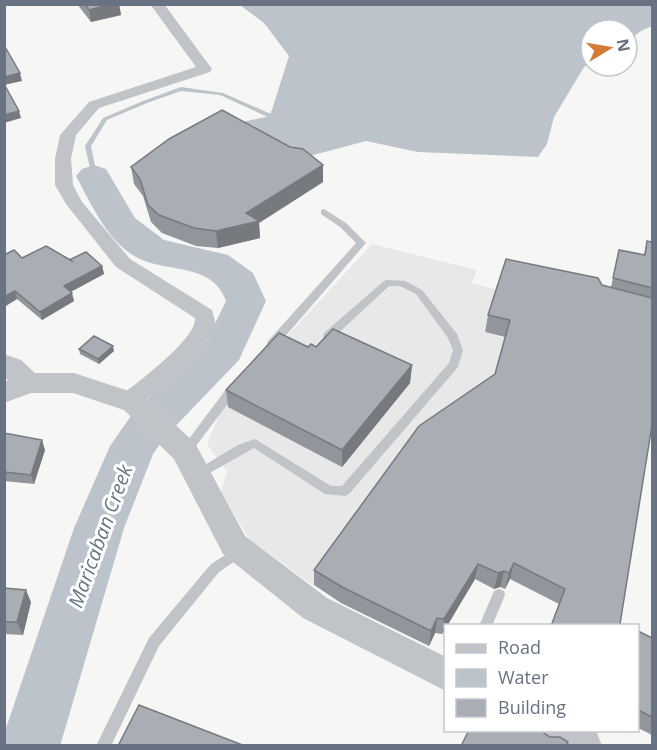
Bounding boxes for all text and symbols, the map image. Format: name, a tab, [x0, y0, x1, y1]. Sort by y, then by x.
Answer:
north arrow	[579, 18, 639, 78]
text: N	[612, 37, 636, 54]
water label: Maricaban Creek	[62, 460, 139, 611]
legend	[444, 624, 639, 732]
text: Road	[498, 635, 541, 659]
text: Water	[498, 665, 549, 689]
text: Building	[498, 695, 566, 719]

